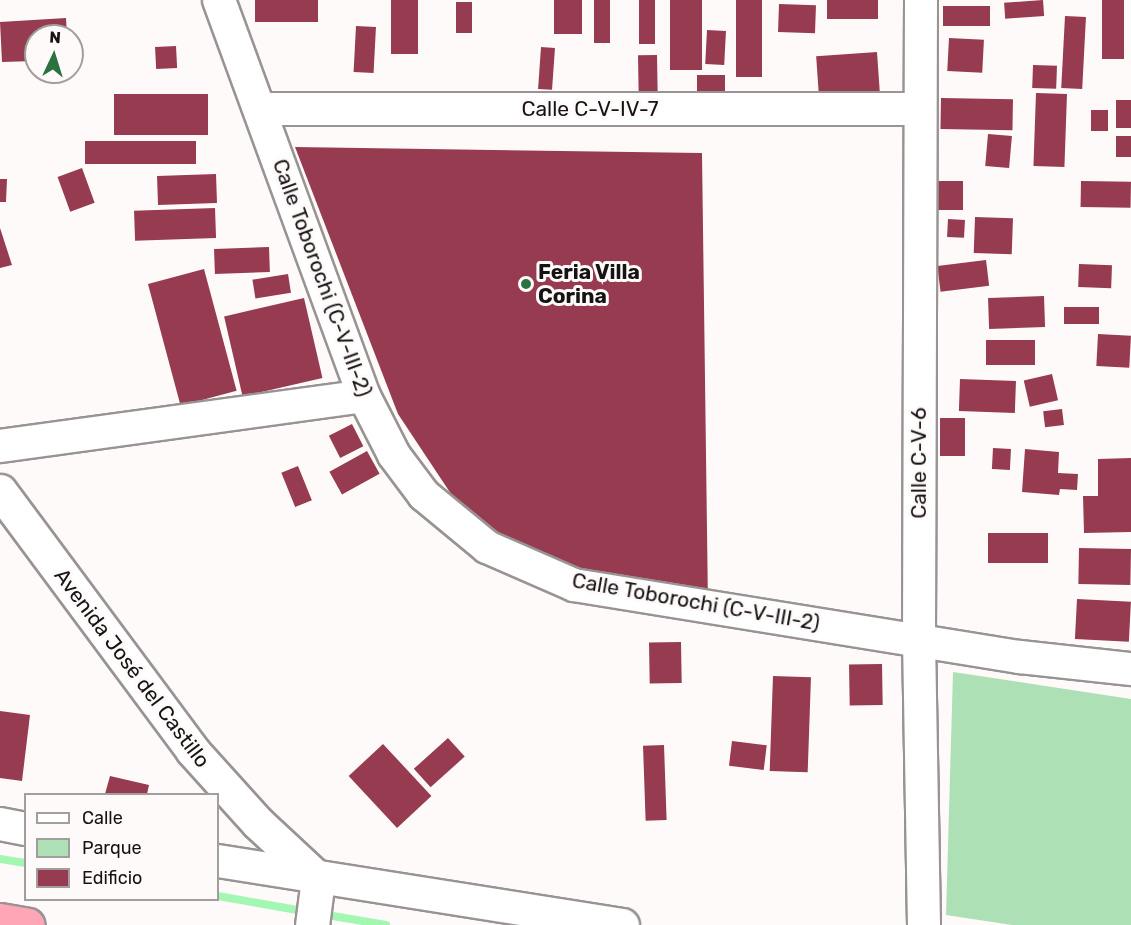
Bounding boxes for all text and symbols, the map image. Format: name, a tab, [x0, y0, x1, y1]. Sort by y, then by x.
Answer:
north arrow	[24, 24, 84, 84]
text: N	[49, 28, 62, 47]
street label: Calle C-V-IV-7	[522, 96, 658, 122]
street label: Calle Toborochi (C-V-III-2)	[267, 155, 377, 401]
place label: Feria Villa Corina	[538, 259, 640, 309]
marker: Feria Villa Corina	[519, 277, 533, 291]
street label: Calle C-V-6	[906, 407, 932, 519]
street label: Avenida José del Castillo	[49, 563, 215, 773]
street label: Calle Toborochi (C-V-III-2)	[570, 568, 822, 636]
legend	[24, 793, 219, 901]
text: Calle	[82, 807, 123, 829]
text: Parque	[82, 837, 142, 859]
text: Edificio	[82, 867, 142, 889]

